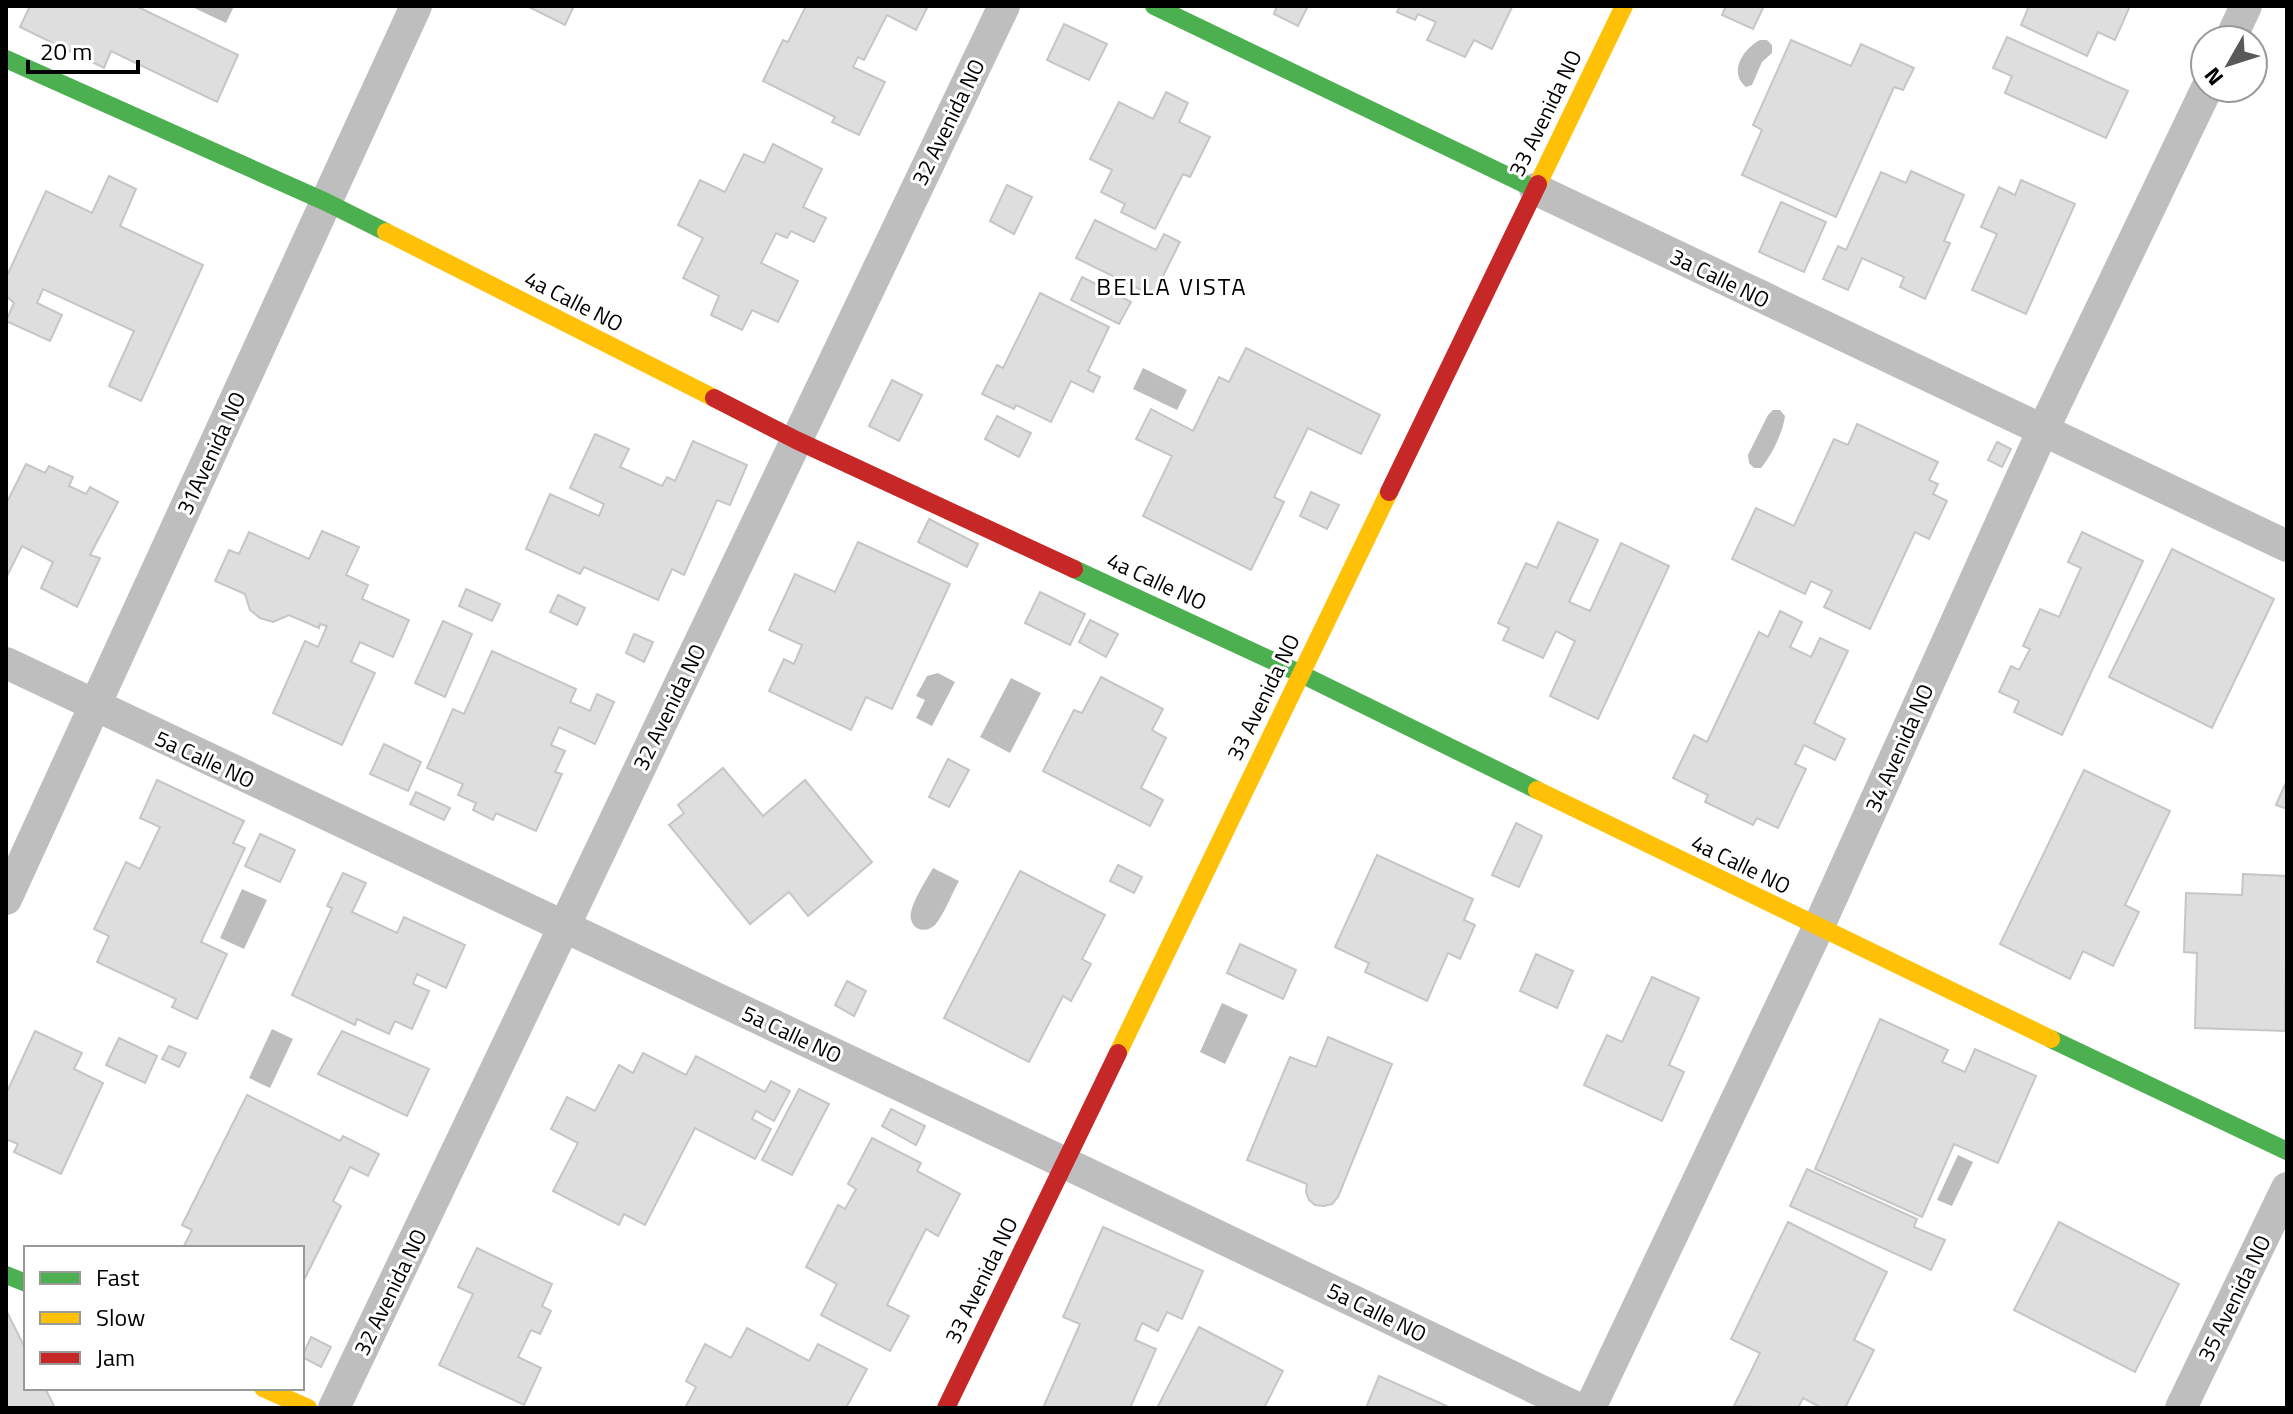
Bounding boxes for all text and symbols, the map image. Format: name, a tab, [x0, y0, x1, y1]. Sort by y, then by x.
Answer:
scale bar	[28, 24, 138, 74]
north arrow	[2189, 24, 2269, 104]
text: 20 m	[40, 33, 92, 69]
street label: 33 Avenida NO	[1500, 44, 1590, 182]
street label: 32 Avenida NO	[903, 53, 993, 191]
text: N	[2195, 60, 2231, 93]
street label: 3a Calle NO	[1665, 239, 1775, 317]
street label: 4a Calle NO	[519, 262, 629, 340]
district label: BELLA VISTA	[1096, 268, 1248, 304]
street label: 31Avenida NO	[168, 386, 254, 520]
street label: 4a Calle NO	[1101, 543, 1213, 619]
street label: 33 Avenida NO	[1218, 628, 1308, 766]
street label: 32 Avenida NO	[624, 638, 714, 776]
street label: 34 Avenida NO	[1856, 678, 1942, 818]
street label: 5a Calle NO	[149, 721, 261, 797]
street label: 4a Calle NO	[1686, 825, 1796, 903]
street label: 5a Calle NO	[736, 996, 848, 1072]
street label: 33 Avenida NO	[936, 1211, 1026, 1349]
street label: 32 Avenida NO	[345, 1223, 435, 1361]
street label: 35 Avenida NO	[2189, 1229, 2279, 1367]
legend	[24, 1246, 304, 1390]
text: Fast	[96, 1259, 140, 1295]
street label: 5a Calle NO	[1322, 1273, 1432, 1351]
text: Slow	[96, 1299, 145, 1335]
text: Jam	[96, 1339, 135, 1375]

